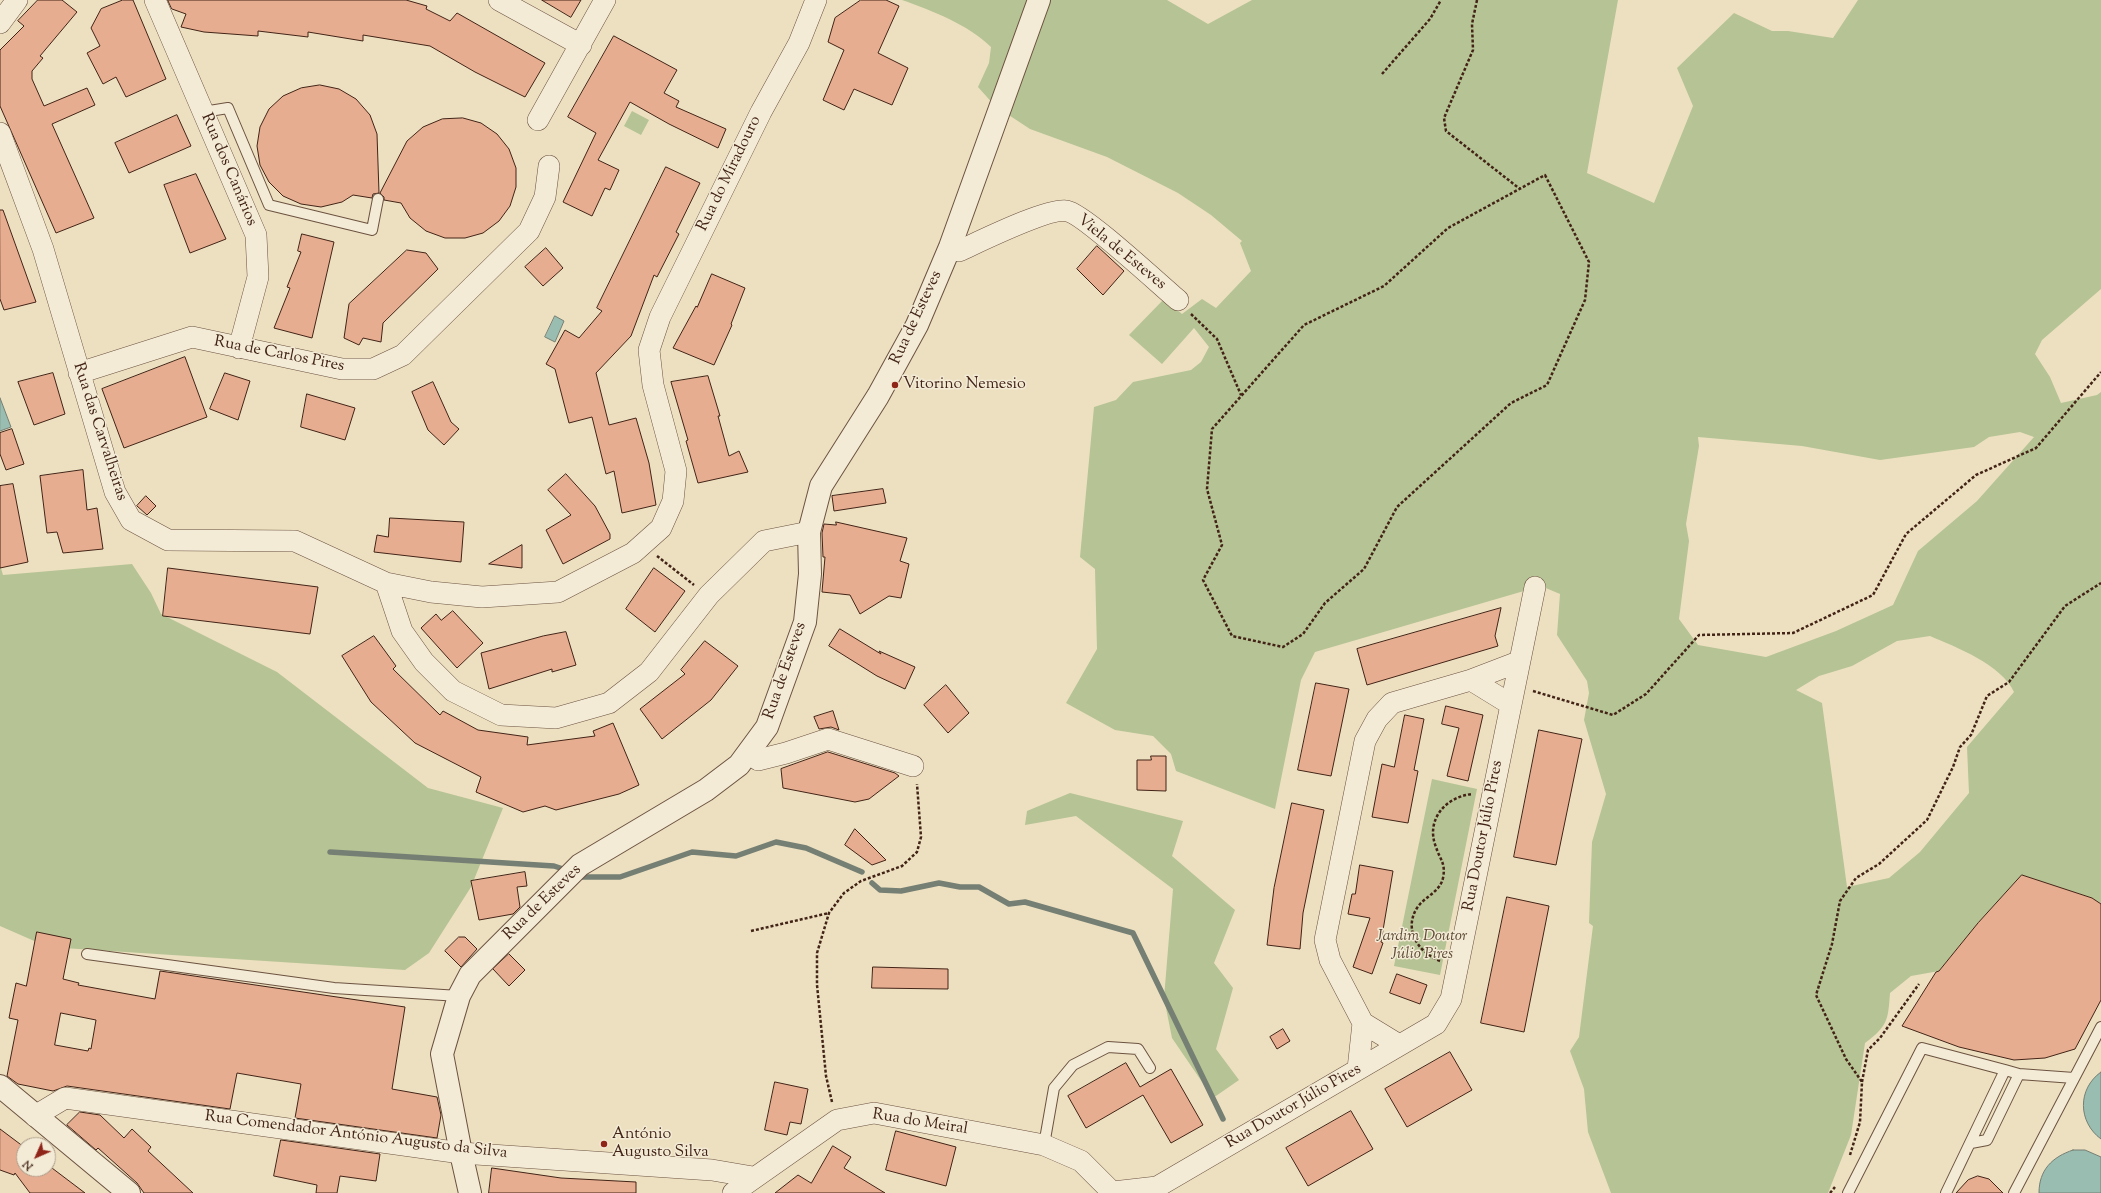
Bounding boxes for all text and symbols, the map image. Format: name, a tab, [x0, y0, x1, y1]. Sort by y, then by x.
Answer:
street label: Rua dos Canários	[196, 111, 260, 229]
street label: Rua do Miradouro	[694, 113, 766, 235]
street label: Viela de Esteves	[1073, 211, 1169, 295]
street label: Rua de Esteves	[887, 268, 947, 368]
street label: Rua de Carlos Pires	[212, 333, 346, 377]
street label: Rua das Carvalheiras	[68, 361, 130, 503]
place label: Vitorino Nemesio	[903, 375, 1026, 395]
marker: Vitorino Nemesio	[890, 380, 900, 390]
street label: Rua de Esteves	[760, 620, 812, 722]
street label: Rua Doutor Júlio Pires	[1460, 759, 1508, 913]
street label: Rua de Esteves	[500, 861, 586, 945]
park label: Jardim Doutor Júlio Pires	[1377, 927, 1467, 965]
street label: Rua Doutor Júlio Pires	[1223, 1060, 1365, 1154]
street label: Rua do Meiral	[871, 1106, 969, 1140]
street label: Rua Comendador António Augusto da Silva	[204, 1108, 508, 1164]
place label: António Augusto Silva	[612, 1125, 709, 1163]
north arrow	[16, 1137, 56, 1177]
marker: António Augusto Silva	[599, 1139, 609, 1149]
text: N	[19, 1156, 37, 1174]

